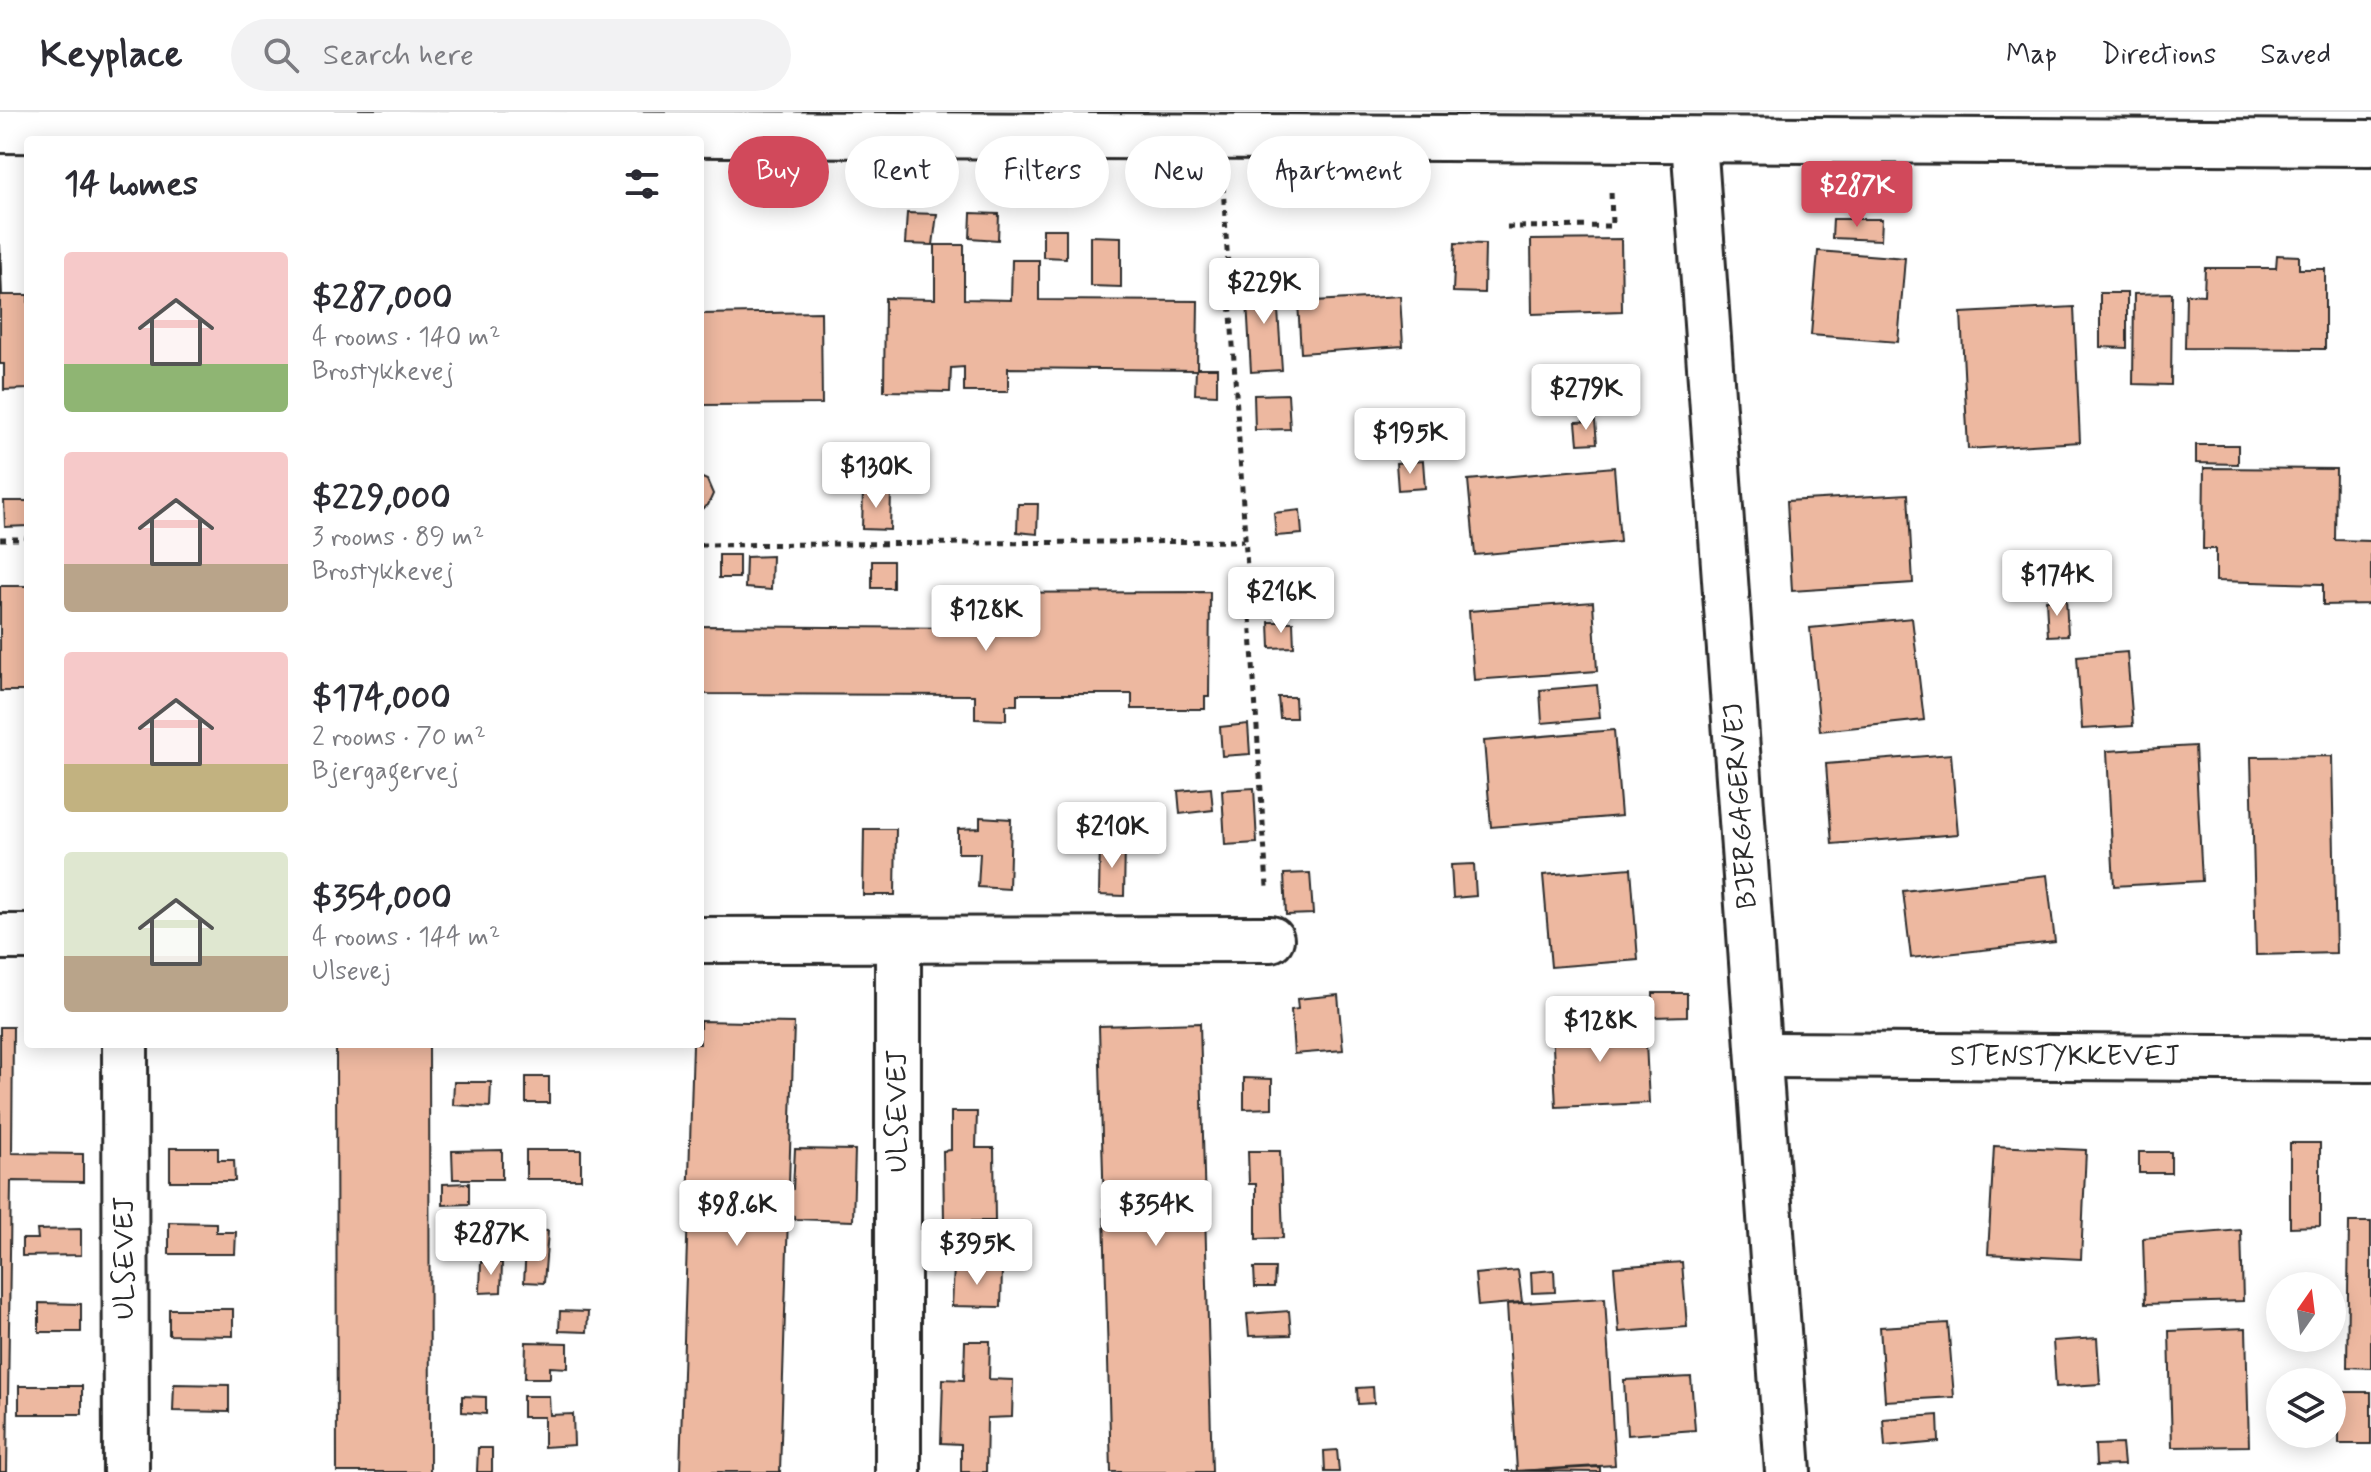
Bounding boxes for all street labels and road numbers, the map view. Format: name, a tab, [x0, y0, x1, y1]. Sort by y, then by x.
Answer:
street label: BJERGAGERVEJ	[1715, 702, 1767, 910]
street label: STENSTYKKEVEJ	[1950, 1039, 2180, 1076]
street label: ULSEVEJ	[880, 1049, 917, 1173]
street label: ULSEVEJ	[107, 1196, 144, 1320]

